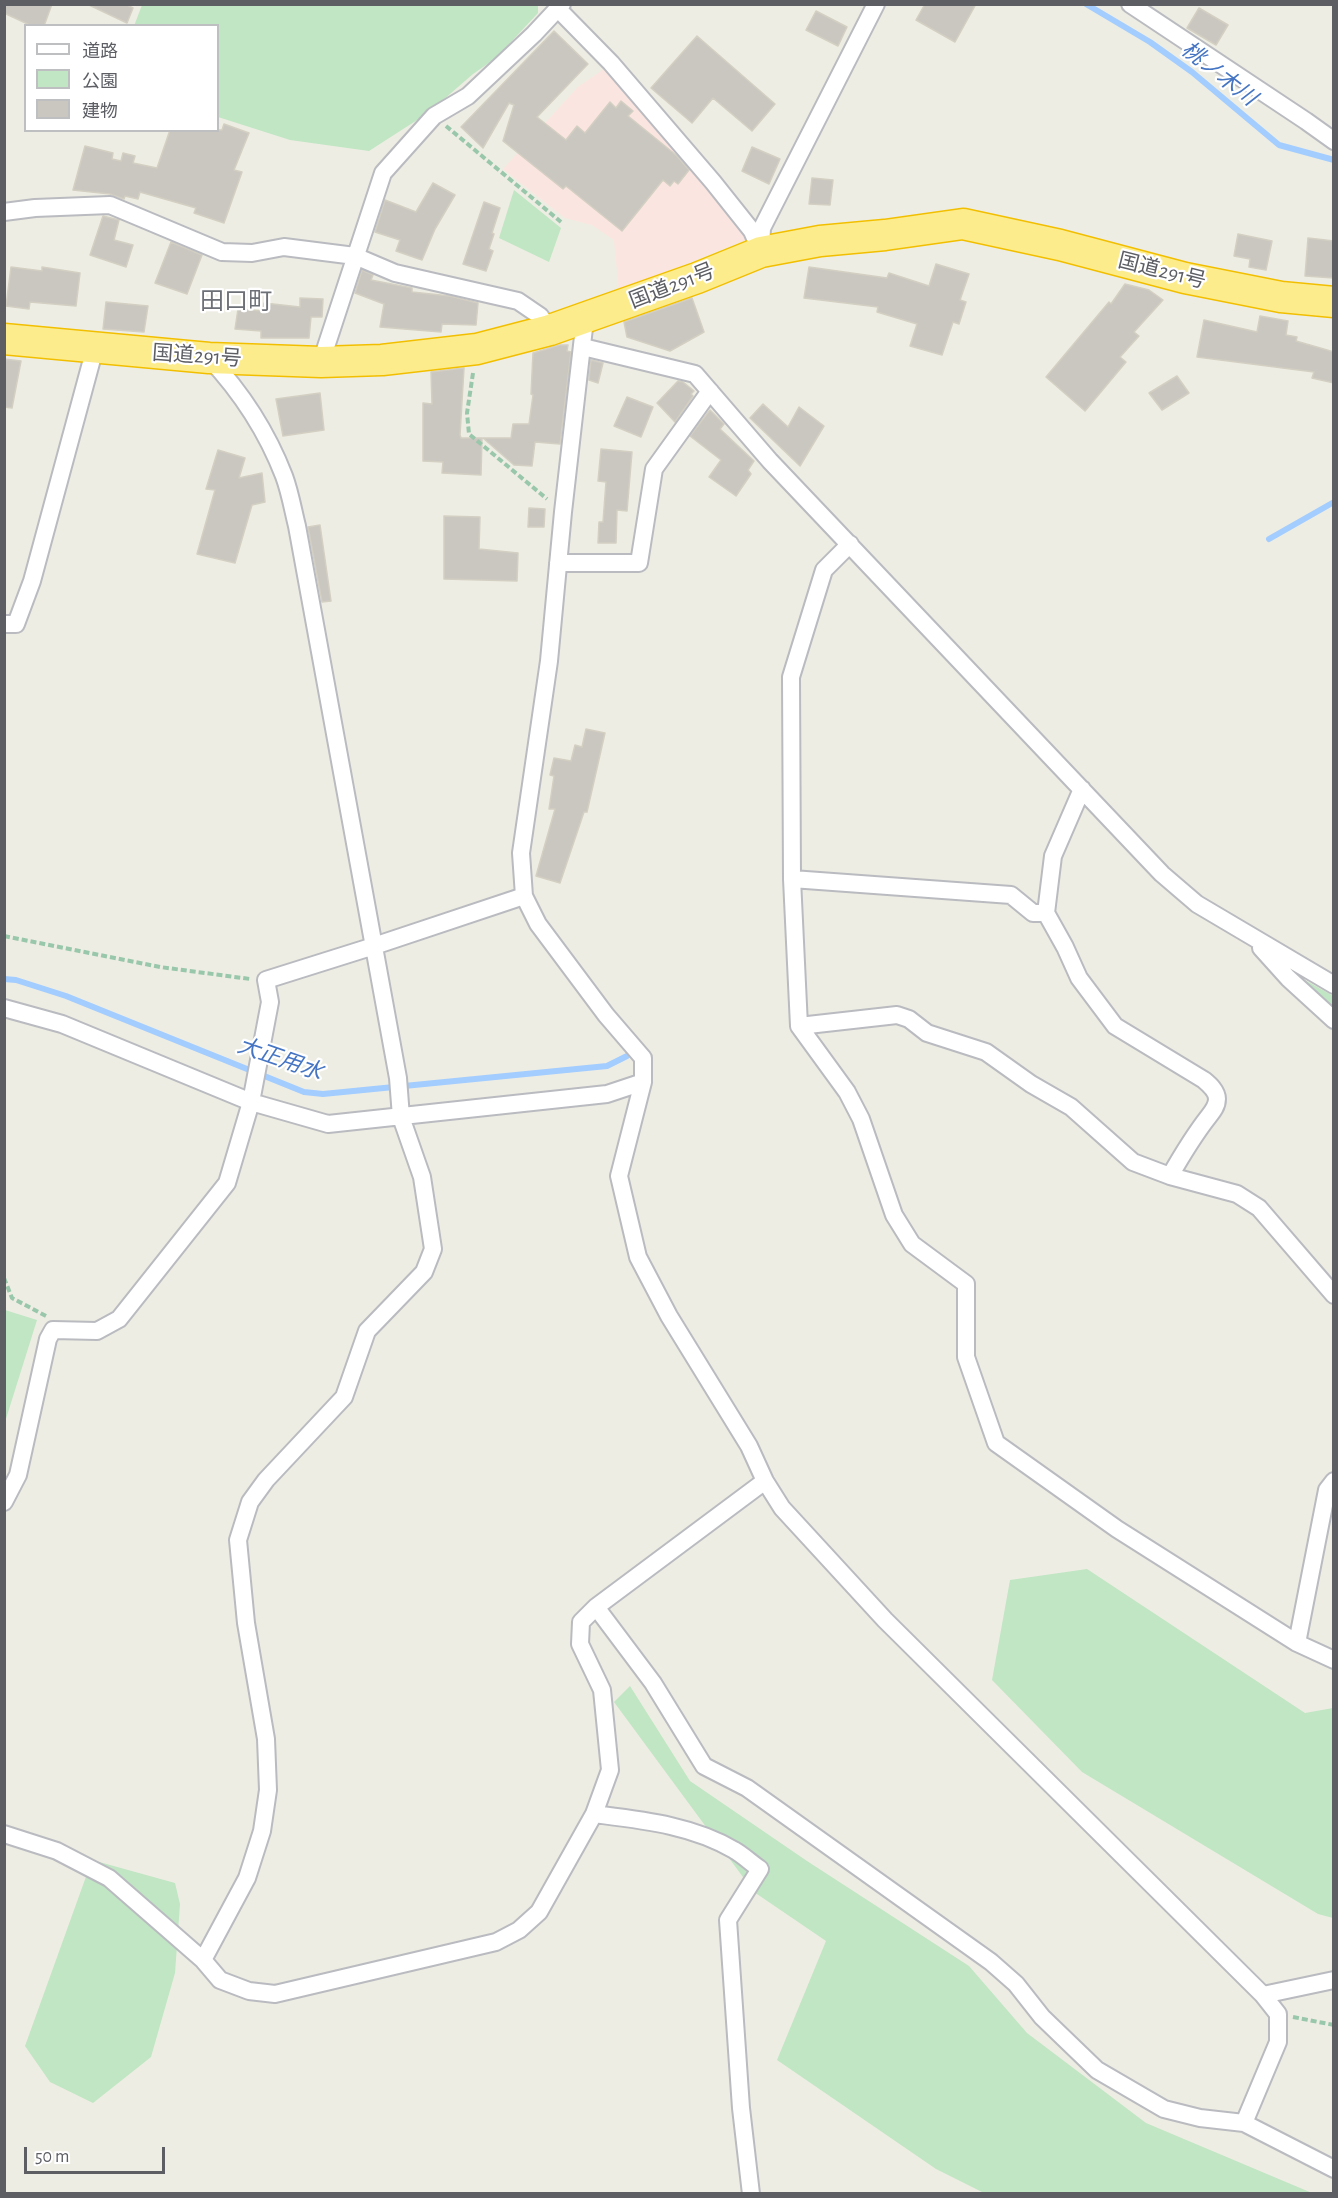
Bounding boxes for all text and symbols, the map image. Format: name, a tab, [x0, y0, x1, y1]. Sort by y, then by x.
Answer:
legend	[24, 24, 219, 132]
water label: 桃ノ木川	[1176, 37, 1262, 111]
text: 道路	[82, 43, 118, 61]
text: 公園	[82, 73, 118, 91]
text: 建物	[82, 103, 118, 121]
street label: 国道291号	[1115, 248, 1209, 294]
street label: 国道291号	[626, 258, 718, 314]
district label: 田口町	[200, 288, 272, 316]
street label: 国道291号	[151, 340, 243, 372]
water label: 大正用水	[234, 1032, 326, 1086]
scale bar	[27, 2135, 168, 2173]
text: 50 m	[35, 2148, 69, 2166]

